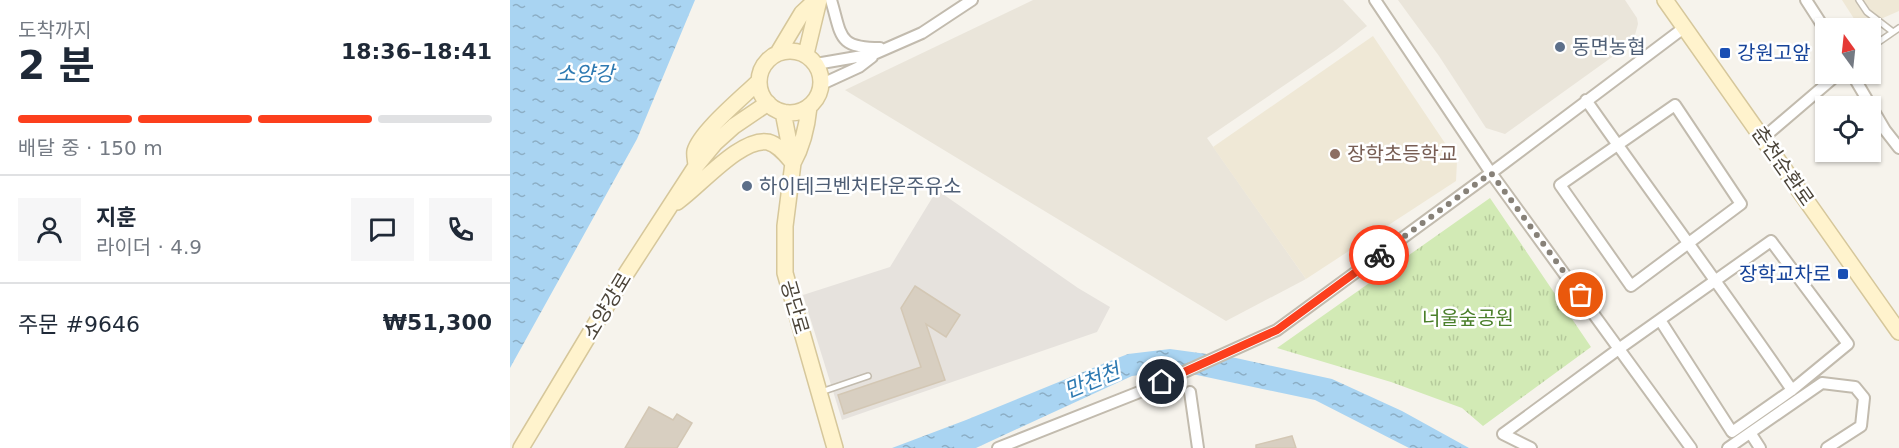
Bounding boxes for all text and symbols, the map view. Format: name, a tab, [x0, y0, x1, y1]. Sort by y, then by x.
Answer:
text: 도착까지	[18, 18, 92, 42]
north arrow	[1815, 18, 1881, 84]
map controls	[1815, 18, 1881, 162]
place label: 동면농협	[1572, 35, 1646, 59]
text: 18:36–18:41	[341, 39, 492, 64]
marker: 동면농협	[1553, 40, 1567, 54]
place label: 강원고앞	[1737, 41, 1811, 65]
text: 2 분	[18, 43, 95, 88]
marker: 강원고앞	[1718, 46, 1732, 60]
water label: 소양강	[556, 62, 617, 86]
button: locate	[1815, 96, 1881, 162]
street label: 춘천순환로	[1747, 121, 1819, 211]
text: 배달 중 · 150 m	[18, 136, 163, 160]
place label: 장학초등학교	[1347, 142, 1457, 166]
marker: 장학초등학교	[1328, 147, 1342, 161]
place label: 하이테크벤처타운주유소	[759, 174, 961, 198]
marker: 하이테크벤처타운주유소	[740, 179, 754, 193]
button: person	[18, 198, 81, 261]
button: chat	[351, 198, 414, 261]
button: phone	[429, 198, 492, 261]
text: 지훈	[96, 205, 136, 230]
courier	[1349, 225, 1409, 285]
text: 라이더 · 4.9	[96, 235, 202, 259]
icon: bike	[1363, 239, 1396, 272]
place label: 장학교차로	[1739, 262, 1831, 286]
marker: 장학교차로	[1836, 267, 1850, 281]
street label: 소양강로	[578, 268, 636, 344]
pin	[1555, 269, 1606, 320]
street label: 공단로	[776, 277, 814, 337]
icon: bag	[1564, 278, 1597, 311]
park label: 너울숲공원	[1422, 306, 1514, 330]
text: ₩51,300	[383, 310, 492, 335]
text: 주문 #9646	[18, 312, 140, 337]
pin	[1136, 356, 1187, 407]
water label: 만천천	[1061, 358, 1126, 403]
icon: home	[1145, 365, 1178, 398]

